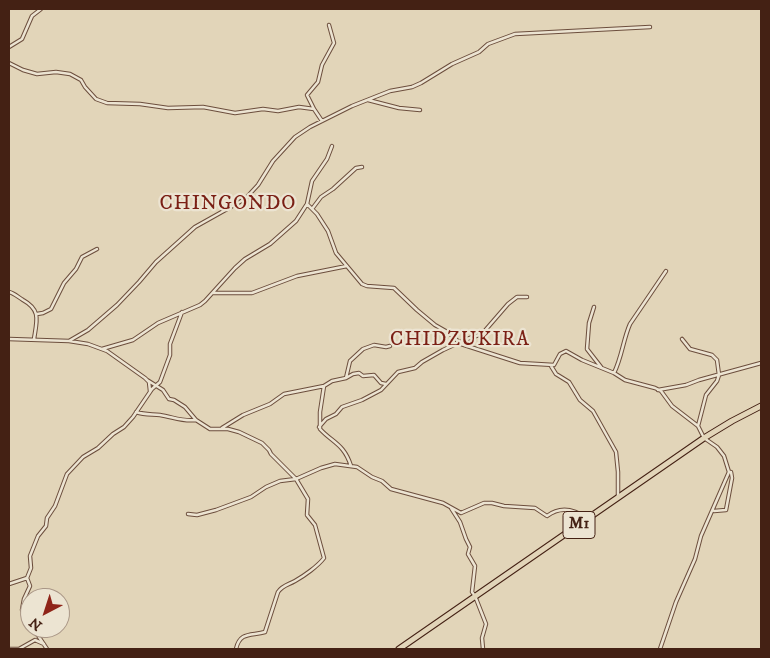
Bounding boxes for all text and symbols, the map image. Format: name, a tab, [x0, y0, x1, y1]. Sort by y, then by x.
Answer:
district label: CHINGONDO	[158, 193, 298, 217]
district label: CHIDZUKIRA	[389, 329, 531, 353]
road number: M1	[563, 512, 595, 538]
north arrow	[20, 588, 70, 638]
text: N	[26, 613, 46, 634]

